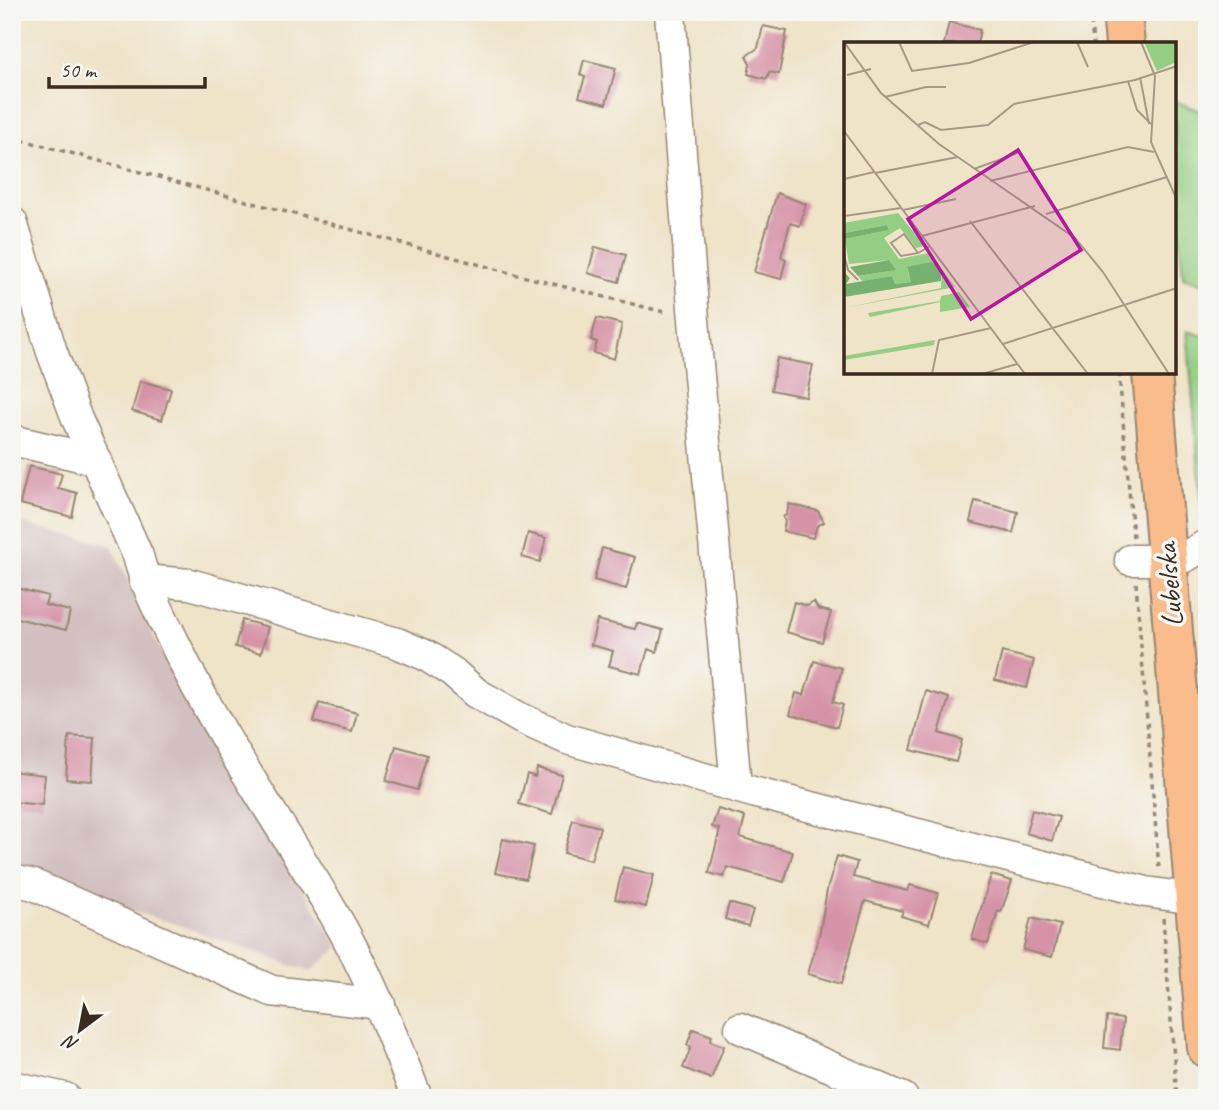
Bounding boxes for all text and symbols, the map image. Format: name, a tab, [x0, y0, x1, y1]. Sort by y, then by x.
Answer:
inset map	[844, 42, 1177, 374]
scale bar	[49, 46, 205, 90]
text: 50 m	[60, 57, 98, 83]
street label: Lubelska	[1146, 539, 1192, 628]
north arrow	[46, 995, 116, 1064]
text: N	[57, 1029, 83, 1057]

